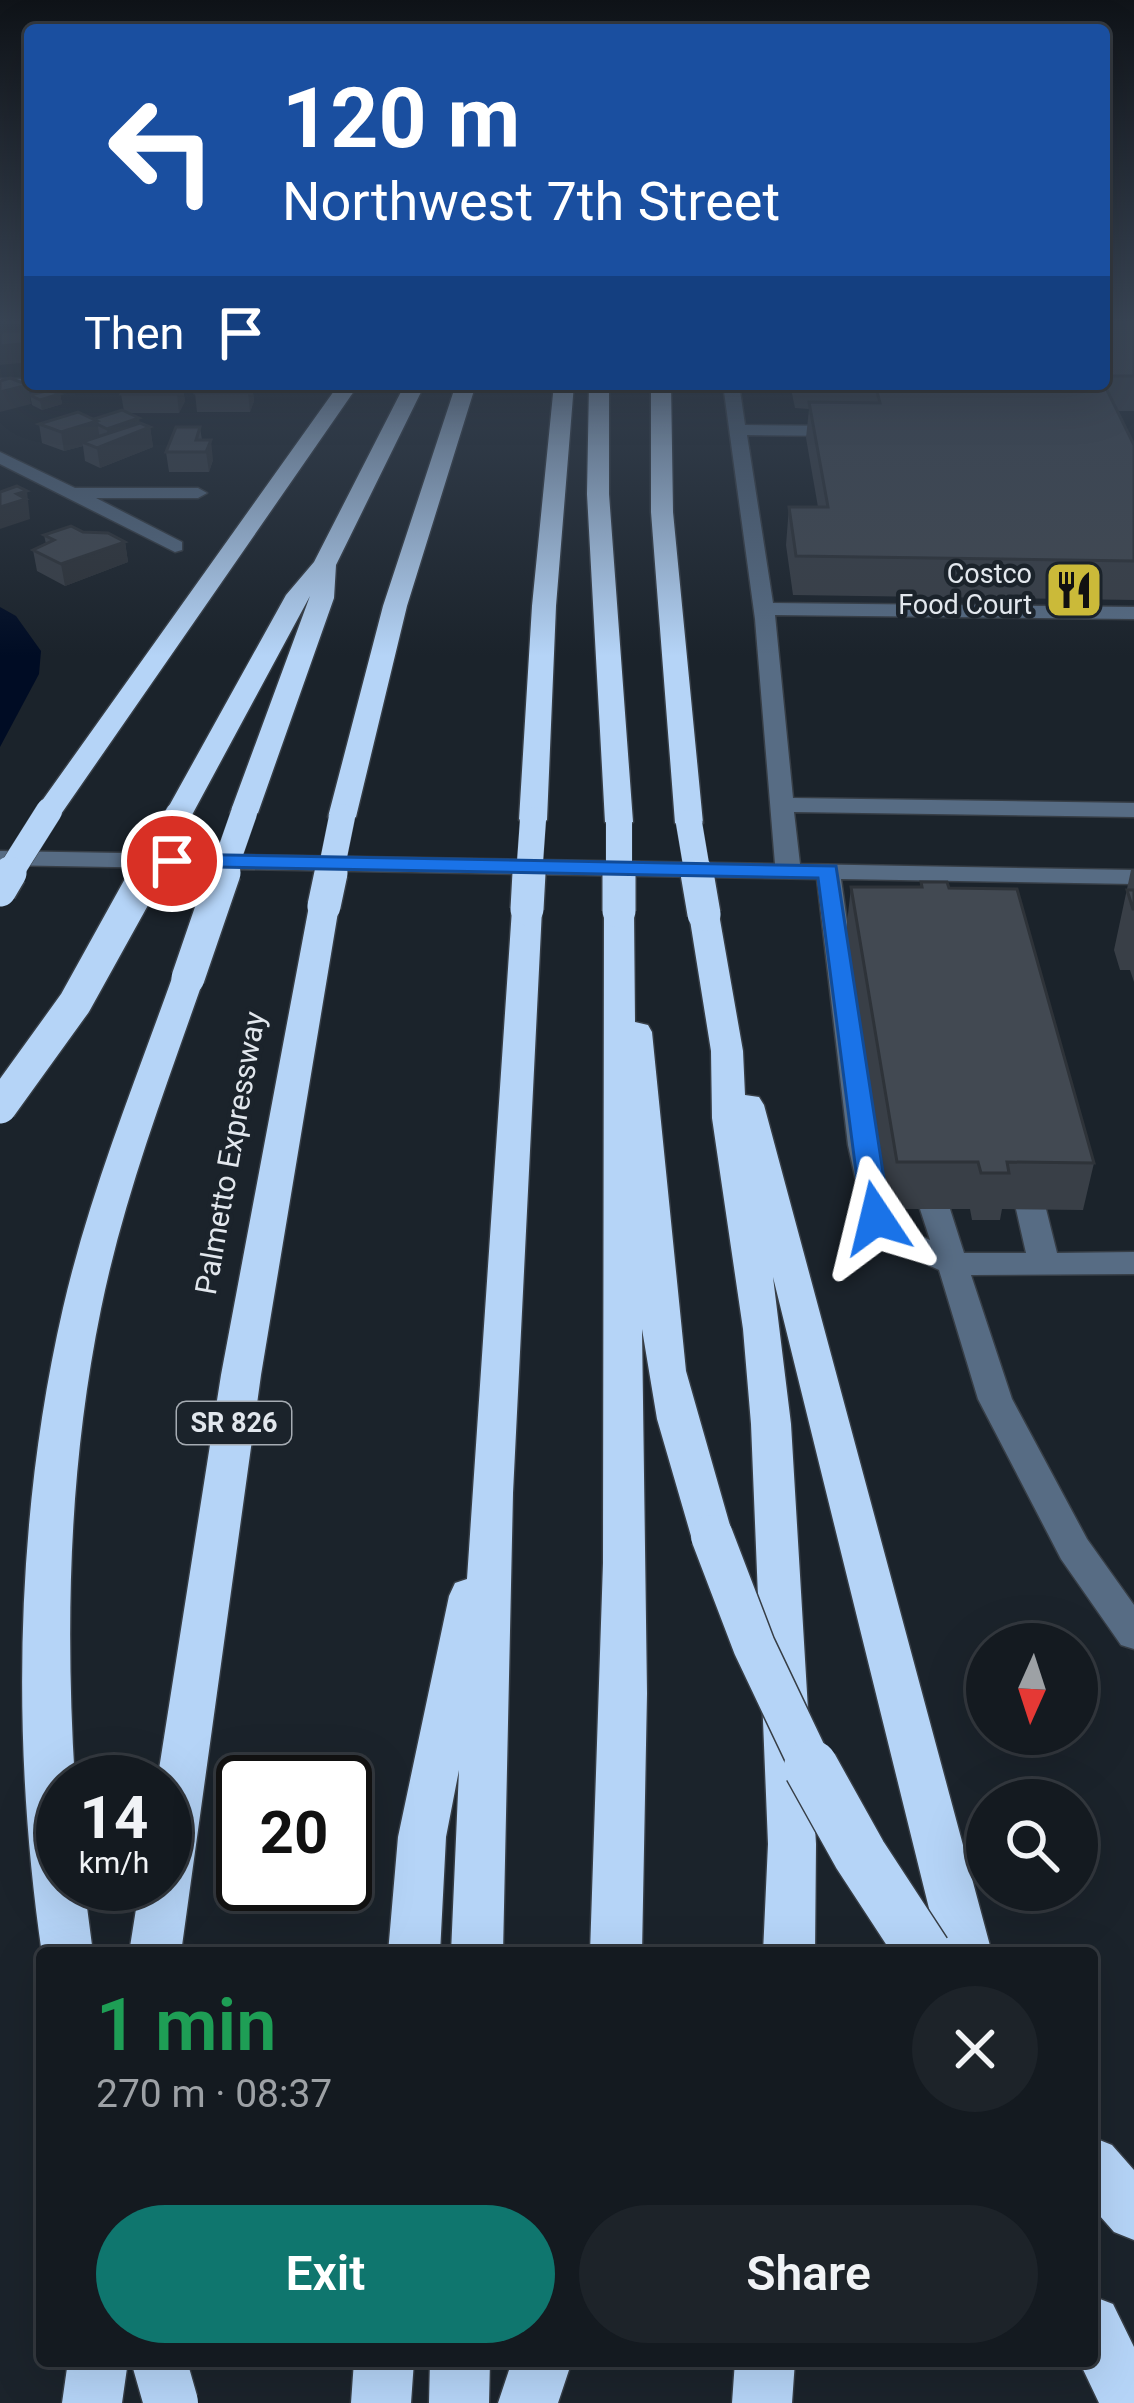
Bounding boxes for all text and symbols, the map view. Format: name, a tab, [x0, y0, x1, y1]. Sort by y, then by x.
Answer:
text: 120 m	[282, 69, 520, 168]
icon: left	[84, 72, 240, 228]
text: Northwest 7th Street	[282, 170, 780, 233]
icon: arrive	[208, 300, 274, 366]
text: Then	[84, 307, 184, 360]
place label: Costco Food Court	[898, 558, 1032, 621]
restaurant icon: Costco Food Court	[1043, 559, 1105, 621]
pin	[121, 810, 223, 912]
icon: arrive	[139, 828, 205, 894]
street label: Palmetto Expressway	[188, 1009, 272, 1297]
position arrow	[813, 1155, 939, 1281]
road number: SR 826	[177, 1402, 291, 1444]
north arrow	[966, 1623, 1098, 1755]
map controls	[966, 1623, 1098, 1911]
speed limit sign: 20	[216, 1755, 372, 1911]
button: search	[966, 1779, 1098, 1911]
text: 14	[80, 1782, 148, 1853]
text: km/h	[79, 1845, 149, 1880]
text: 1 min	[96, 1983, 277, 2068]
button: close	[912, 1986, 1038, 2112]
text: 270 m · 08:37	[96, 2071, 332, 2117]
button: Exit	[96, 2205, 555, 2343]
button: Share	[579, 2205, 1038, 2343]

